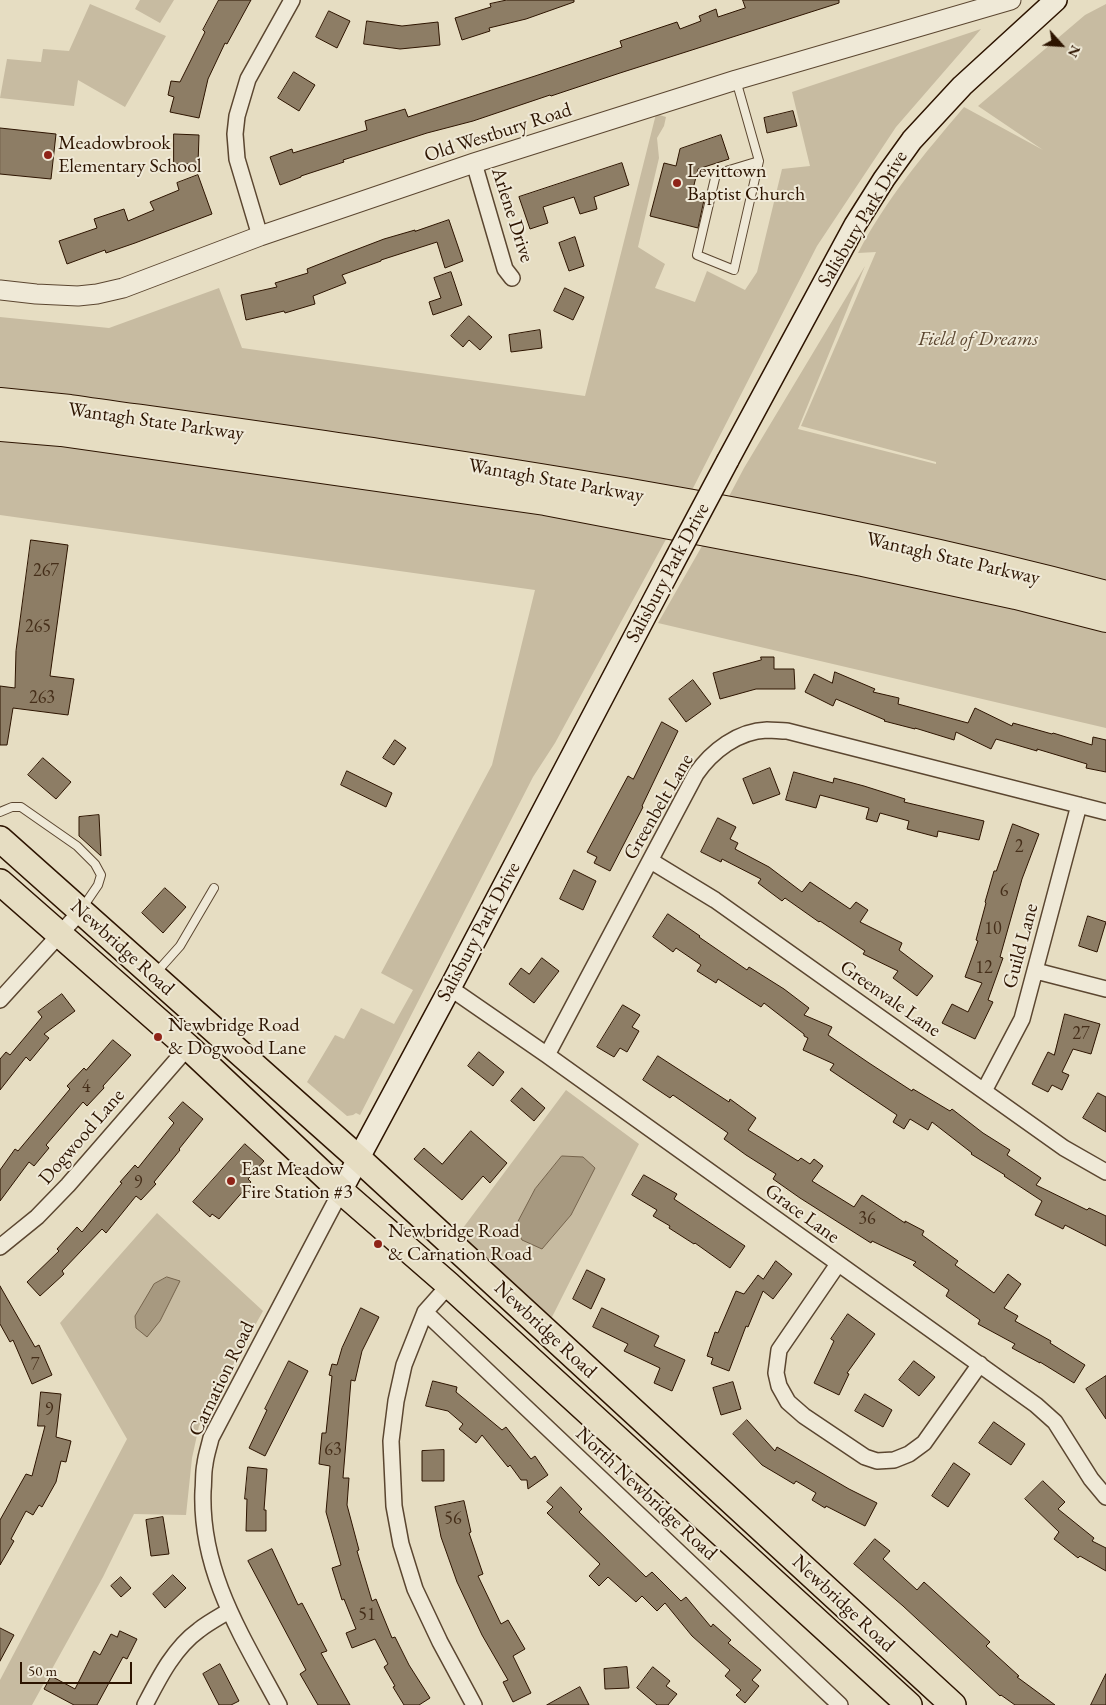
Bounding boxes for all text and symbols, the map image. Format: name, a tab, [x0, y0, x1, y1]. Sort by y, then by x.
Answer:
north arrow	[1036, 20, 1086, 70]
text: N	[1064, 43, 1085, 61]
street label: Old Westbury Road	[421, 98, 575, 168]
place label: Meadowbrook Elementary School	[58, 132, 202, 179]
street label: Salisbury Park Drive	[813, 147, 913, 291]
marker: Meadowbrook Elementary School	[42, 149, 54, 161]
place label: Levittown Baptist Church	[687, 160, 805, 207]
street label: Arlene Drive	[485, 165, 539, 265]
marker: Levittown Baptist Church	[671, 177, 683, 189]
park label: Field of Dreams	[918, 328, 1038, 352]
street label: Wantagh State Parkway	[66, 398, 246, 446]
street label: Wantagh State Parkway	[466, 454, 646, 508]
street label: Salisbury Park Drive	[621, 499, 715, 647]
street label: Wantagh State Parkway	[864, 527, 1042, 591]
house number: 267	[33, 560, 59, 582]
house number: 265	[25, 616, 51, 638]
house number: 263	[29, 687, 55, 709]
street label: Greenbelt Lane	[619, 750, 699, 864]
house number: 2	[1015, 836, 1023, 858]
street label: Salisbury Park Drive	[432, 858, 526, 1006]
house number: 6	[1000, 880, 1008, 902]
street label: Newbridge Road	[65, 895, 179, 1001]
street label: Guild Lane	[998, 901, 1044, 991]
house number: 10	[984, 918, 1002, 940]
street label: Greenvale Lane	[835, 955, 945, 1043]
house number: 12	[975, 957, 993, 979]
place label: Newbridge Road & Dogwood Lane	[168, 1014, 306, 1061]
house number: 27	[1072, 1023, 1090, 1045]
marker: Newbridge Road & Dogwood Lane	[152, 1031, 164, 1043]
house number: 4	[82, 1076, 90, 1098]
street label: Dogwood Lane	[34, 1084, 130, 1190]
place label: East Meadow Fire Station #3	[241, 1158, 353, 1205]
house number: 9	[134, 1172, 142, 1194]
marker: East Meadow Fire Station #3	[225, 1175, 237, 1187]
street label: Grace Lane	[760, 1179, 844, 1249]
house number: 36	[858, 1208, 876, 1230]
place label: Newbridge Road & Carnation Road	[388, 1220, 532, 1267]
marker: Newbridge Road & Carnation Road	[372, 1238, 384, 1250]
street label: Newbridge Road	[489, 1276, 601, 1384]
street label: Carnation Road	[184, 1318, 260, 1440]
house number: 7	[31, 1354, 39, 1376]
house number: 9	[45, 1399, 53, 1421]
street label: North Newbridge Road	[570, 1422, 722, 1566]
house number: 63	[324, 1439, 342, 1461]
house number: 56	[444, 1508, 462, 1530]
street label: Newbridge Road	[787, 1550, 899, 1658]
house number: 51	[358, 1604, 376, 1626]
scale bar	[22, 1652, 135, 1684]
text: 50 m	[28, 1661, 57, 1680]

